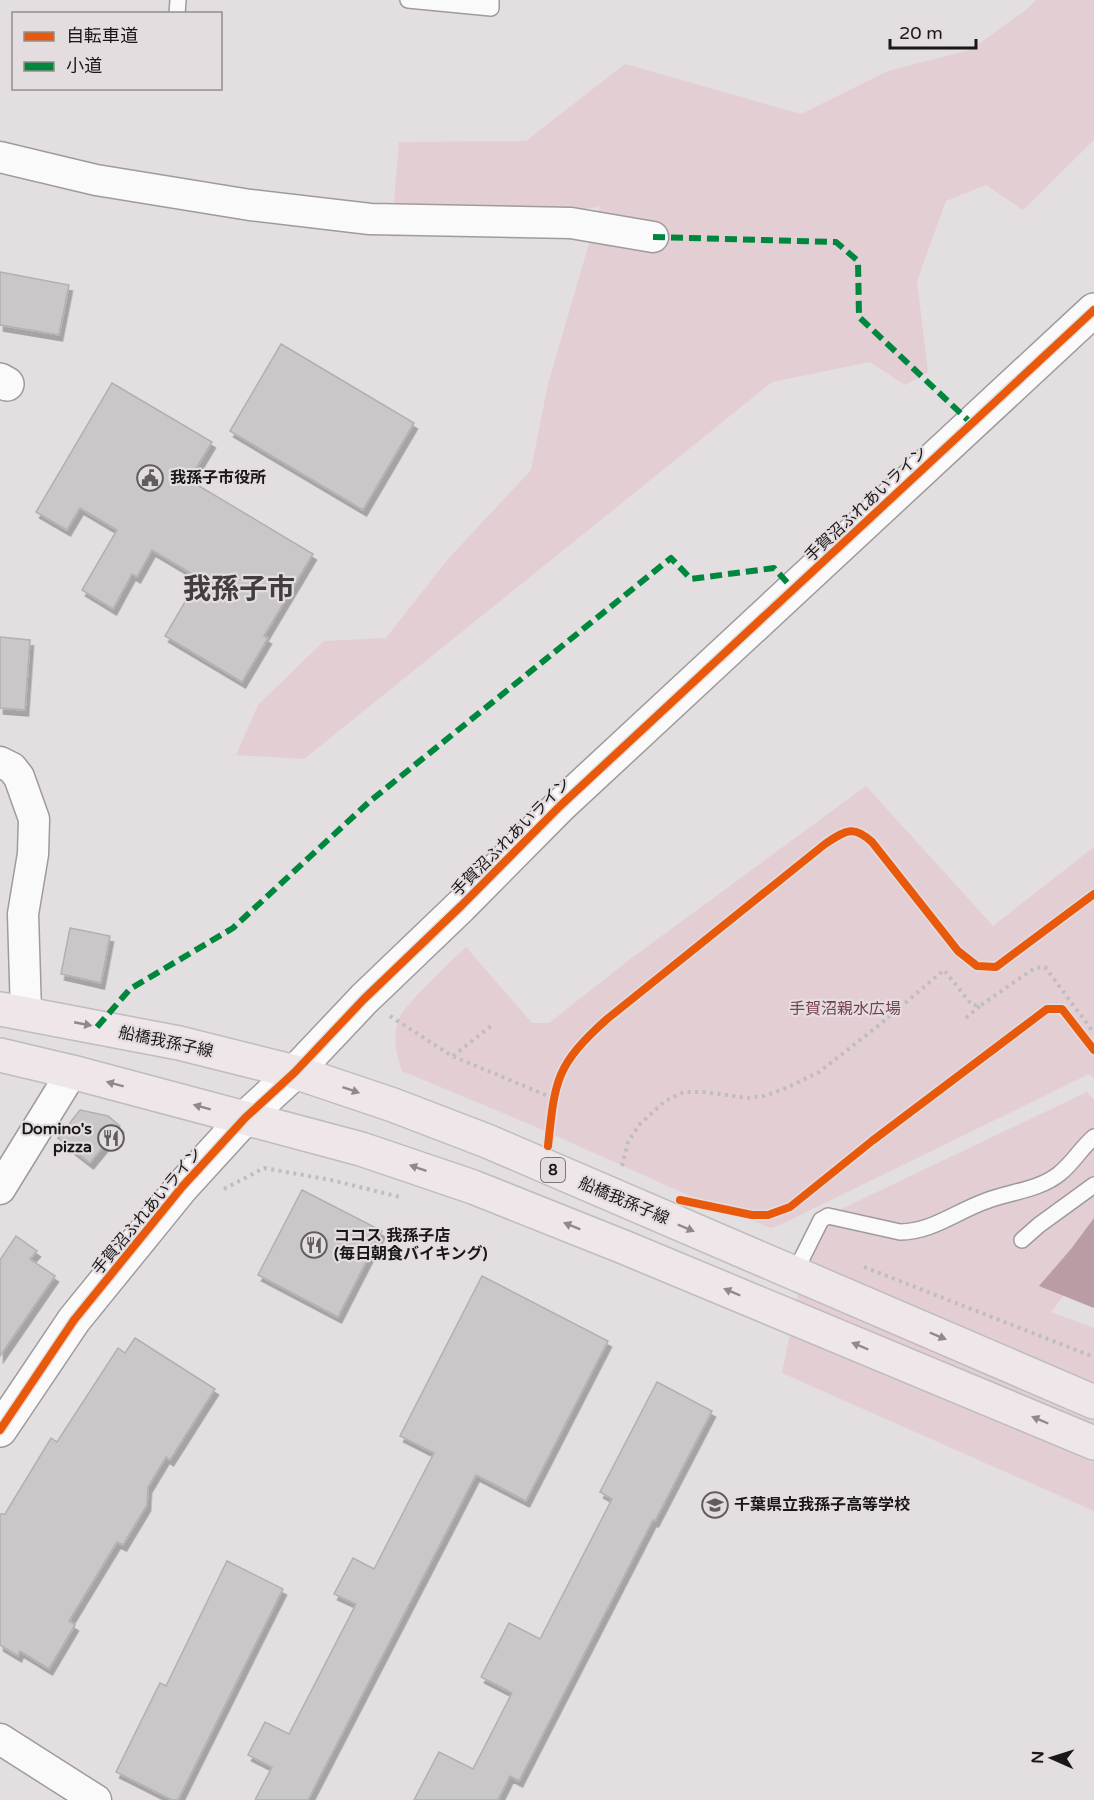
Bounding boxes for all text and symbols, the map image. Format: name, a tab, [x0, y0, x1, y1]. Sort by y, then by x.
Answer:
legend	[12, 12, 222, 90]
scale bar	[890, 12, 976, 50]
text: 20 m	[899, 22, 943, 44]
text: 自転車道	[66, 25, 138, 47]
text: 小道	[66, 55, 102, 77]
street label: 手賀沼ふれあいライン	[801, 442, 931, 566]
public building icon: 我孫子市役所	[135, 463, 165, 493]
place label: 我孫子市役所	[170, 468, 266, 488]
district label: 我孫子市	[183, 572, 295, 606]
street label: 手賀沼ふれあいライン	[447, 773, 575, 901]
park label: 手賀沼親水広場	[789, 999, 901, 1019]
one-way arrow	[74, 1020, 93, 1029]
street label: 船橋我孫子線	[117, 1022, 215, 1062]
one-way arrow	[106, 1078, 124, 1088]
one-way arrow	[342, 1086, 360, 1095]
one-way arrow	[193, 1101, 211, 1111]
place label: Domino's pizza	[21, 1119, 92, 1157]
restaurant icon: Domino's pizza	[96, 1123, 126, 1153]
street label: 手賀沼ふれあいライン	[88, 1143, 206, 1279]
road number: 8	[541, 1158, 565, 1182]
one-way arrow	[409, 1162, 427, 1172]
street label: 船橋我孫子線	[576, 1173, 672, 1229]
one-way arrow	[563, 1221, 581, 1230]
one-way arrow	[678, 1223, 696, 1233]
place label: ココス 我孫子店 (毎日朝食バイキング)	[334, 1226, 488, 1264]
restaurant icon: ココス 我孫子店 (毎日朝食バイキング)	[299, 1230, 329, 1260]
one-way arrow	[723, 1287, 741, 1296]
one-way arrow	[929, 1331, 947, 1341]
one-way arrow	[851, 1341, 869, 1350]
one-way arrow	[1031, 1415, 1049, 1424]
school or university icon: 千葉県立我孫子高等学校	[700, 1490, 730, 1520]
place label: 千葉県立我孫子高等学校	[734, 1495, 910, 1515]
north arrow	[1022, 1728, 1082, 1788]
text: N	[1028, 1750, 1048, 1764]

